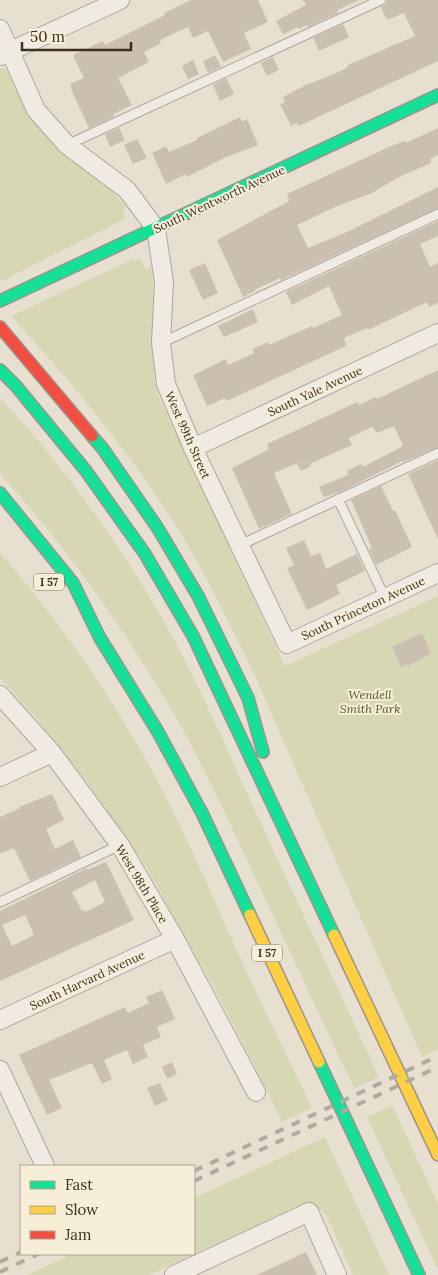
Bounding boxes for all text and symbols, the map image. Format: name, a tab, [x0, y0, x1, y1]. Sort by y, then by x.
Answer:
scale bar	[22, 20, 131, 52]
text: 50 m	[30, 27, 65, 46]
street label: South Wentworth Avenue	[151, 162, 288, 236]
street label: South Yale Avenue	[265, 362, 365, 420]
street label: West 99th Street	[162, 389, 214, 481]
street label: South Princeton Avenue	[299, 573, 428, 643]
road number: I 57	[34, 574, 64, 590]
park label: Wendell Smith Park	[340, 687, 400, 716]
street label: West 98th Place	[113, 842, 172, 927]
road number: I 57	[252, 944, 282, 961]
street label: South Harvard Avenue	[27, 947, 147, 1013]
legend	[20, 1165, 195, 1255]
text: Fast	[65, 1175, 93, 1194]
text: Slow	[65, 1200, 98, 1219]
text: Jam	[64, 1225, 92, 1244]

